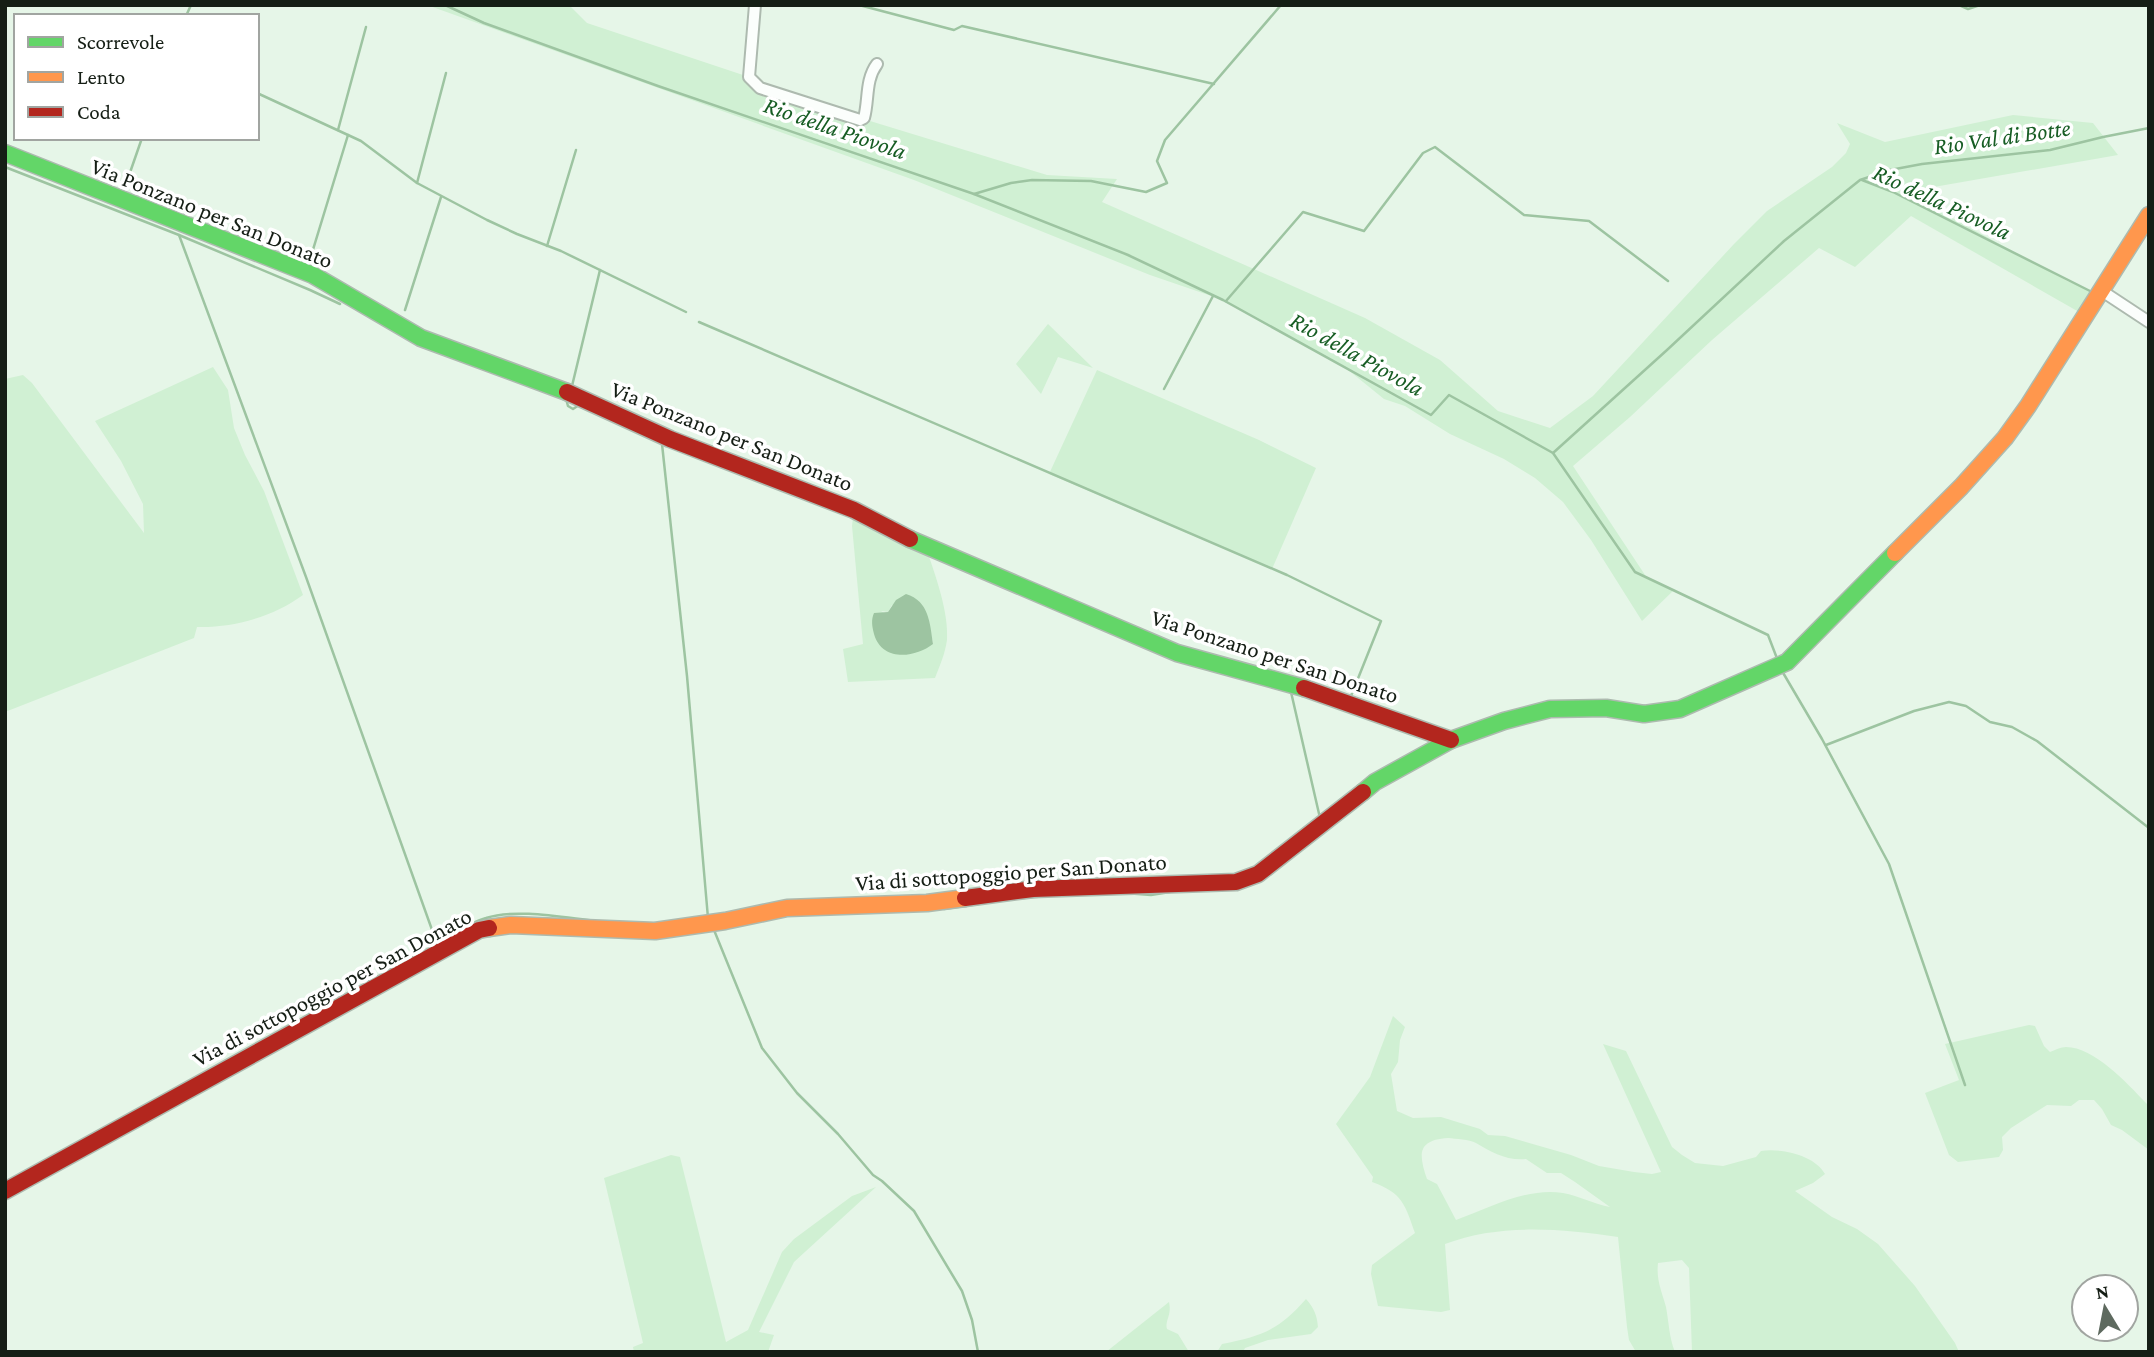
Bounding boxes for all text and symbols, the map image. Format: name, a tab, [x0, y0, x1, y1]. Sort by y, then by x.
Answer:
legend	[14, 14, 259, 140]
text: Scorrevole	[77, 30, 164, 54]
text: Lento	[77, 65, 125, 89]
water label: Rio della Piovola	[761, 91, 910, 164]
text: Coda	[77, 100, 121, 124]
water label: Rio Val di Botte	[1932, 114, 2072, 159]
street label: Via Ponzano per San Donato	[87, 153, 337, 273]
water label: Rio della Piovola	[1869, 158, 2015, 245]
water label: Rio della Piovola	[1286, 306, 1429, 401]
street label: Via Ponzano per San Donato	[607, 376, 857, 496]
street label: Via Ponzano per San Donato	[1148, 604, 1402, 708]
street label: Via di sottopoggio per San Donato	[855, 848, 1167, 896]
street label: Via di sottopoggio per San Donato	[188, 902, 476, 1072]
north arrow	[2070, 1273, 2140, 1343]
text: N	[2094, 1280, 2110, 1303]

